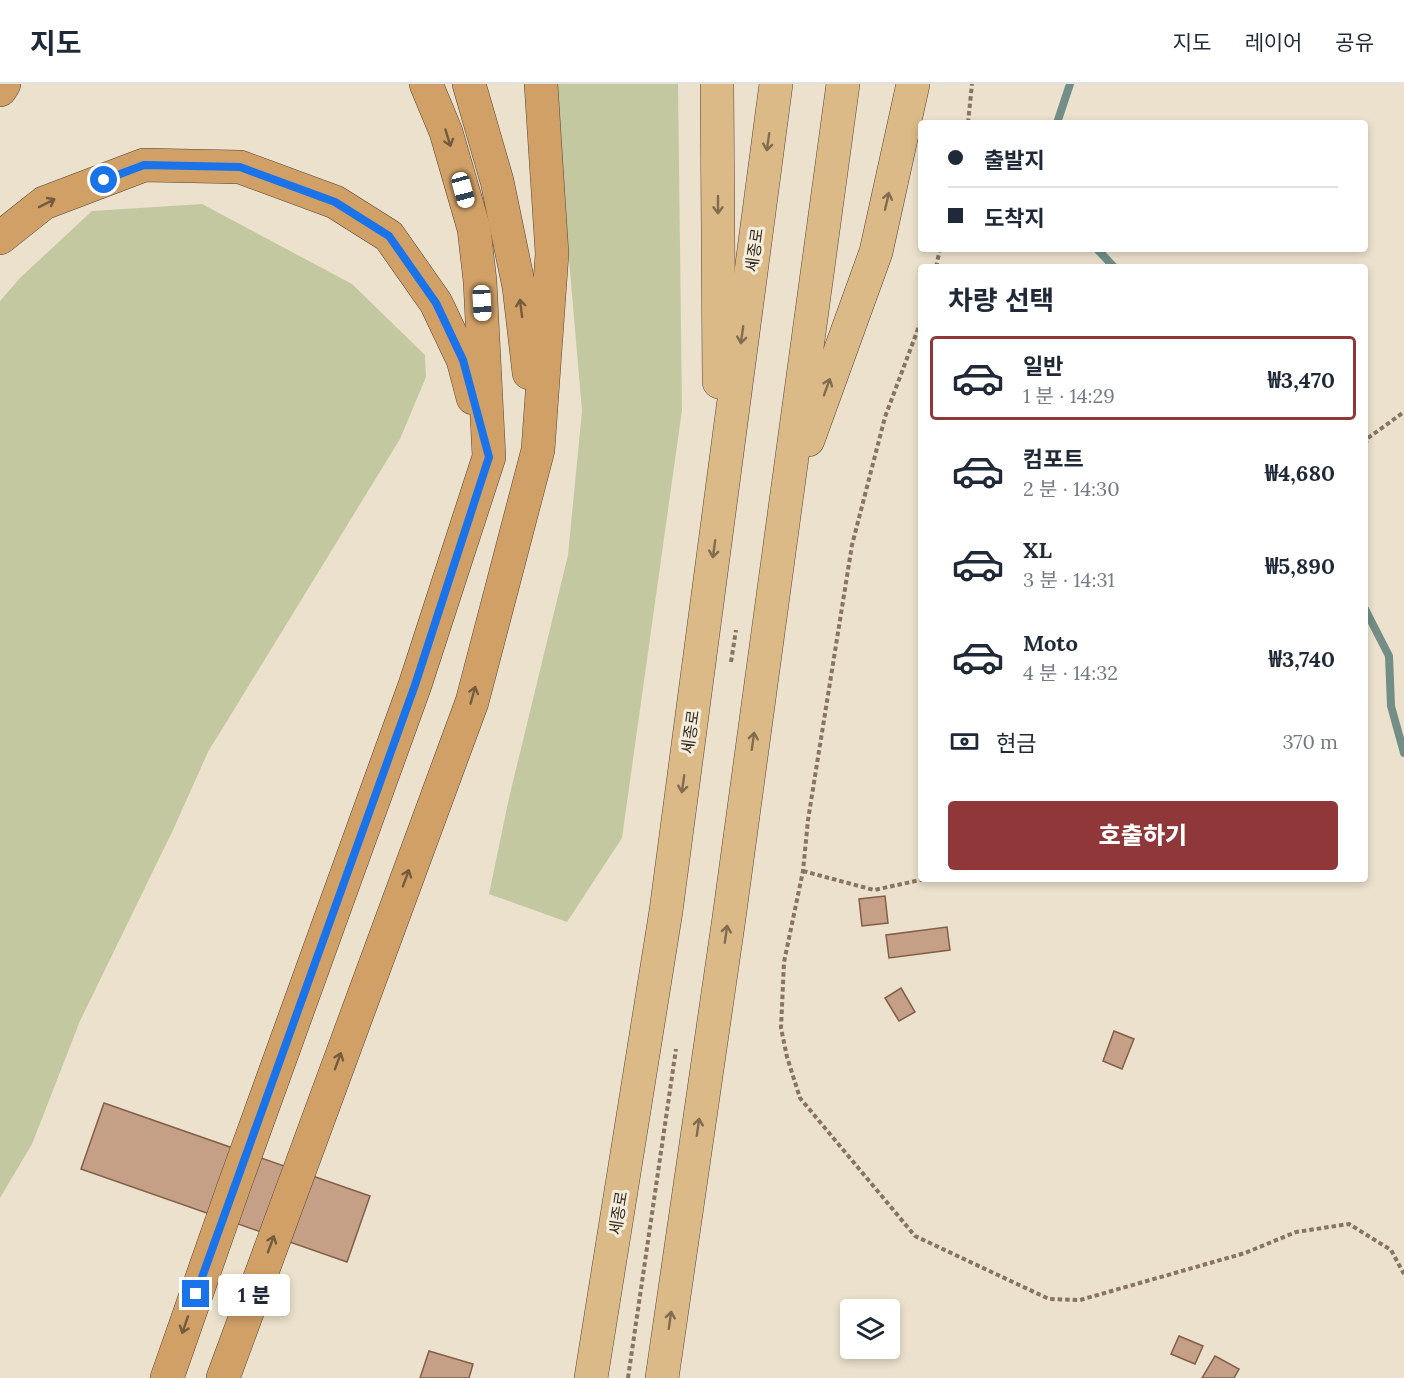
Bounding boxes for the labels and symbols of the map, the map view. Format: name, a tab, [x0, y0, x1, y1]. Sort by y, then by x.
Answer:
one-way arrow	[443, 128, 454, 147]
one-way arrow	[762, 132, 773, 151]
route start	[90, 166, 117, 193]
car	[450, 170, 476, 210]
one-way arrow	[882, 192, 893, 212]
one-way arrow	[712, 195, 724, 215]
one-way arrow	[38, 197, 55, 209]
street label: 세종로	[741, 226, 767, 273]
car	[472, 285, 492, 321]
one-way arrow	[516, 299, 527, 319]
one-way arrow	[737, 325, 748, 345]
one-way arrow	[822, 378, 833, 397]
one-way arrow	[708, 539, 719, 559]
one-way arrow	[468, 686, 480, 705]
street label: 세종로	[677, 708, 703, 755]
one-way arrow	[747, 732, 758, 751]
one-way arrow	[677, 774, 688, 794]
one-way arrow	[402, 869, 413, 888]
one-way arrow	[721, 925, 732, 945]
one-way arrow	[334, 1052, 345, 1071]
one-way arrow	[693, 1118, 704, 1138]
street label: 세종로	[605, 1189, 631, 1236]
one-way arrow	[266, 1235, 277, 1254]
callout: 1 분	[217, 1273, 289, 1315]
route end	[182, 1280, 209, 1307]
one-way arrow	[665, 1311, 676, 1331]
one-way arrow	[179, 1315, 190, 1334]

